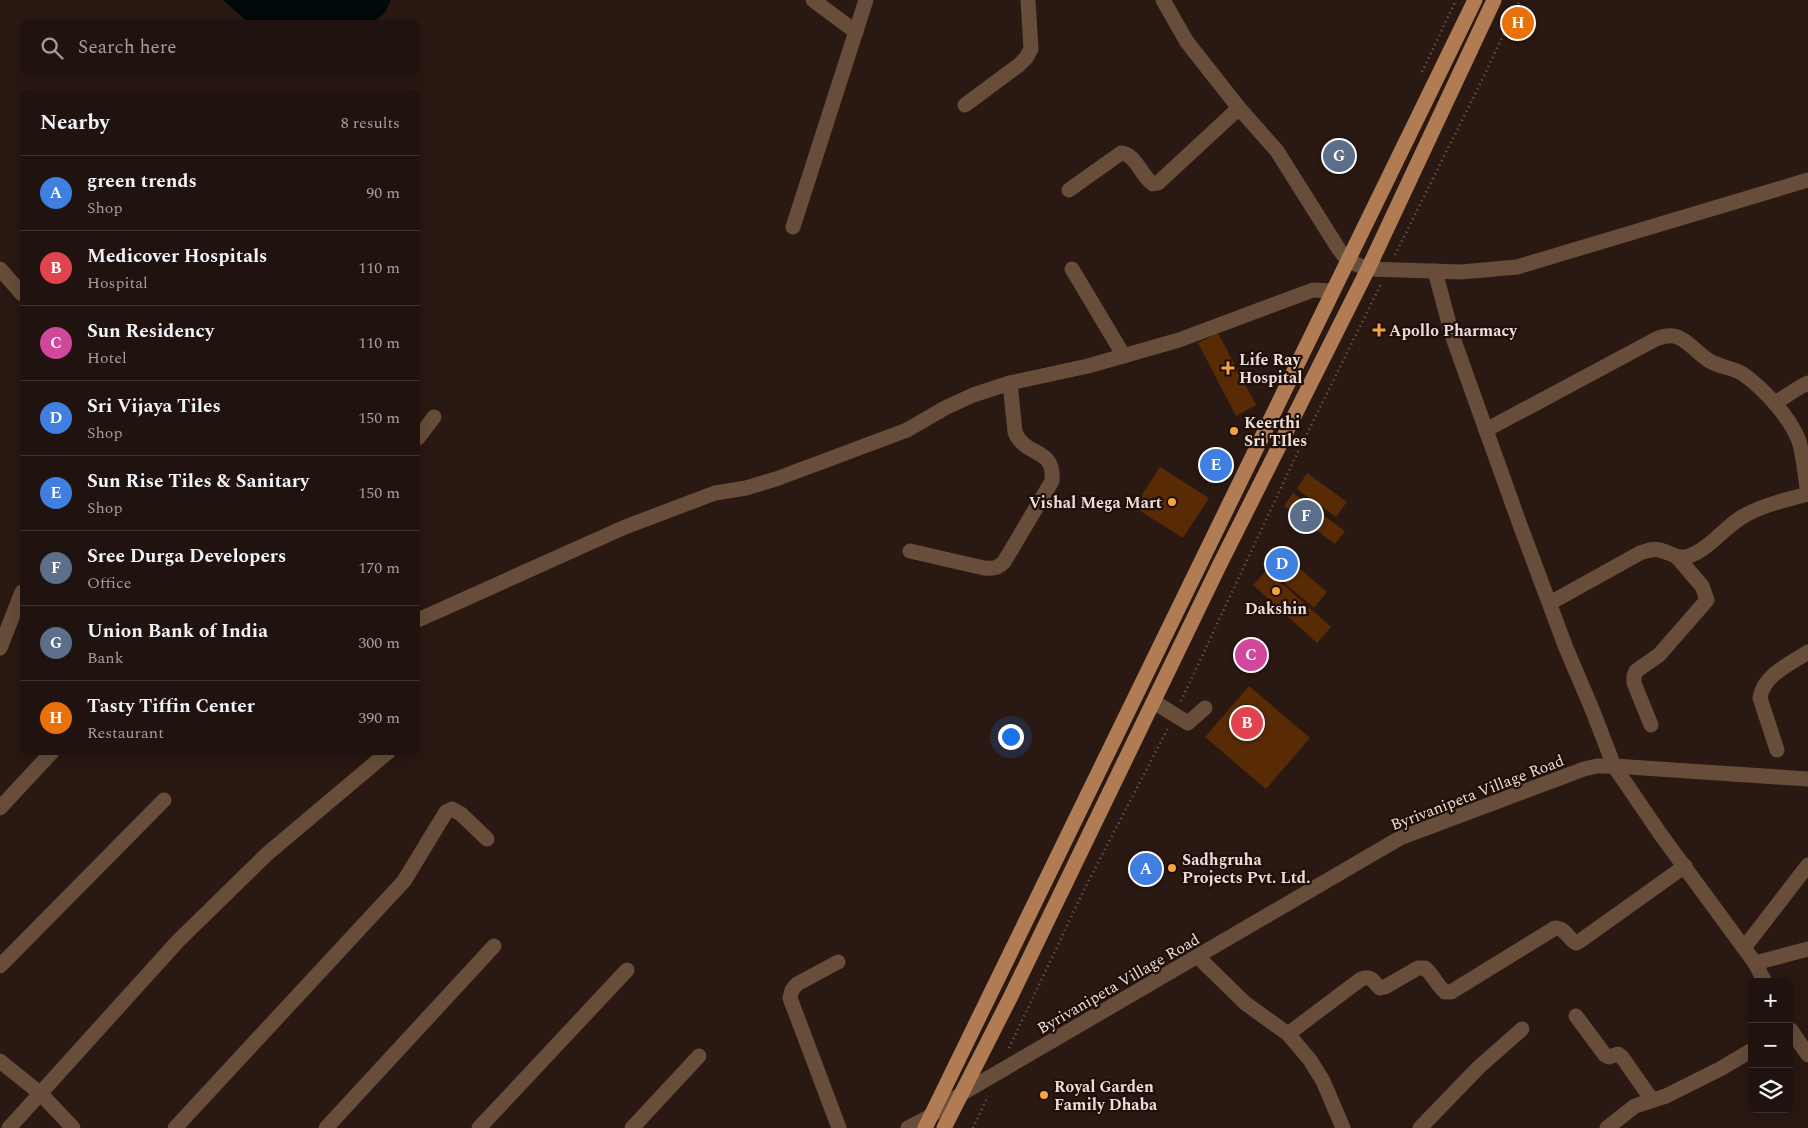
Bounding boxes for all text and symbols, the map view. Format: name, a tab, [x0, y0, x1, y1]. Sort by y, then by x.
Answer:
pin: H	[1502, 4, 1534, 42]
search box	[20, 20, 420, 75]
text: Search here	[78, 33, 177, 62]
icon: search	[38, 34, 66, 62]
text: Nearby	[40, 107, 110, 139]
text: 8 results	[341, 111, 400, 135]
pin: G	[1323, 137, 1355, 175]
text: green trends	[87, 167, 197, 196]
text: A	[50, 181, 62, 205]
text: 90 m	[366, 181, 400, 205]
text: Shop	[87, 196, 123, 220]
text: Medicover Hospitals	[87, 242, 267, 271]
text: B	[50, 256, 62, 280]
text: 110 m	[358, 256, 400, 280]
text: Hospital	[87, 271, 148, 295]
text: Sun Residency	[87, 317, 214, 346]
place label: Apollo Pharmacy	[1389, 319, 1518, 343]
marker: Apollo Pharmacy	[1373, 324, 1385, 336]
text: C	[50, 331, 62, 355]
text: 110 m	[358, 331, 400, 355]
text: Hotel	[87, 346, 127, 370]
place label: Life Ray Hospital	[1239, 348, 1302, 390]
marker: Life Ray Hospital	[1221, 361, 1235, 375]
text: Sri Vijaya Tiles	[87, 392, 221, 421]
text: D	[50, 406, 62, 430]
text: 150 m	[358, 406, 400, 430]
place label: Keerthi Sri TIles	[1244, 411, 1307, 453]
text: Shop	[87, 421, 123, 445]
marker: Keerthi Sri TIles	[1228, 425, 1240, 437]
pin: E	[1200, 446, 1232, 484]
text: Sun Rise Tiles & Sanitary	[87, 467, 309, 496]
text: E	[51, 481, 61, 505]
text: 150 m	[358, 481, 400, 505]
place label: Vishal Mega Mart	[1029, 491, 1162, 515]
text: Shop	[87, 496, 123, 520]
marker: Vishal Mega Mart	[1166, 496, 1178, 508]
pin: F	[1290, 497, 1322, 535]
text: Sree Durga Developers	[87, 542, 286, 571]
pin: D	[1266, 545, 1298, 583]
text: F	[51, 556, 61, 580]
text: 170 m	[358, 556, 400, 580]
text: Office	[87, 571, 131, 595]
marker: Dakshin	[1270, 585, 1282, 597]
place label: Dakshin	[1245, 597, 1307, 621]
text: Union Bank of India	[87, 617, 268, 646]
text: G	[50, 631, 62, 655]
text: 300 m	[358, 631, 400, 655]
pin: C	[1235, 636, 1267, 674]
text: Bank	[87, 646, 124, 670]
text: Tasty Tiffin Center	[87, 692, 255, 721]
pin: B	[1231, 704, 1263, 742]
text: H	[49, 706, 63, 730]
text: 390 m	[358, 706, 400, 730]
text: Restaurant	[87, 721, 164, 745]
your location	[998, 724, 1024, 750]
street label: Byrivanipeta Village Road	[1387, 749, 1568, 837]
place label: Sadhgruha Projects Pvt. Ltd.	[1182, 848, 1310, 890]
pin: A	[1130, 850, 1162, 888]
marker: Sadhgruha Projects Pvt. Ltd.	[1166, 862, 1178, 874]
street label: Byrivanipeta Village Road	[1033, 927, 1204, 1040]
map controls	[1748, 978, 1793, 1113]
button: +	[1748, 978, 1793, 1023]
button: −	[1748, 1023, 1793, 1068]
button: layers	[1748, 1068, 1793, 1113]
place label: Royal Garden Family Dhaba	[1054, 1075, 1158, 1117]
marker: Royal Garden Family Dhaba	[1038, 1089, 1050, 1101]

